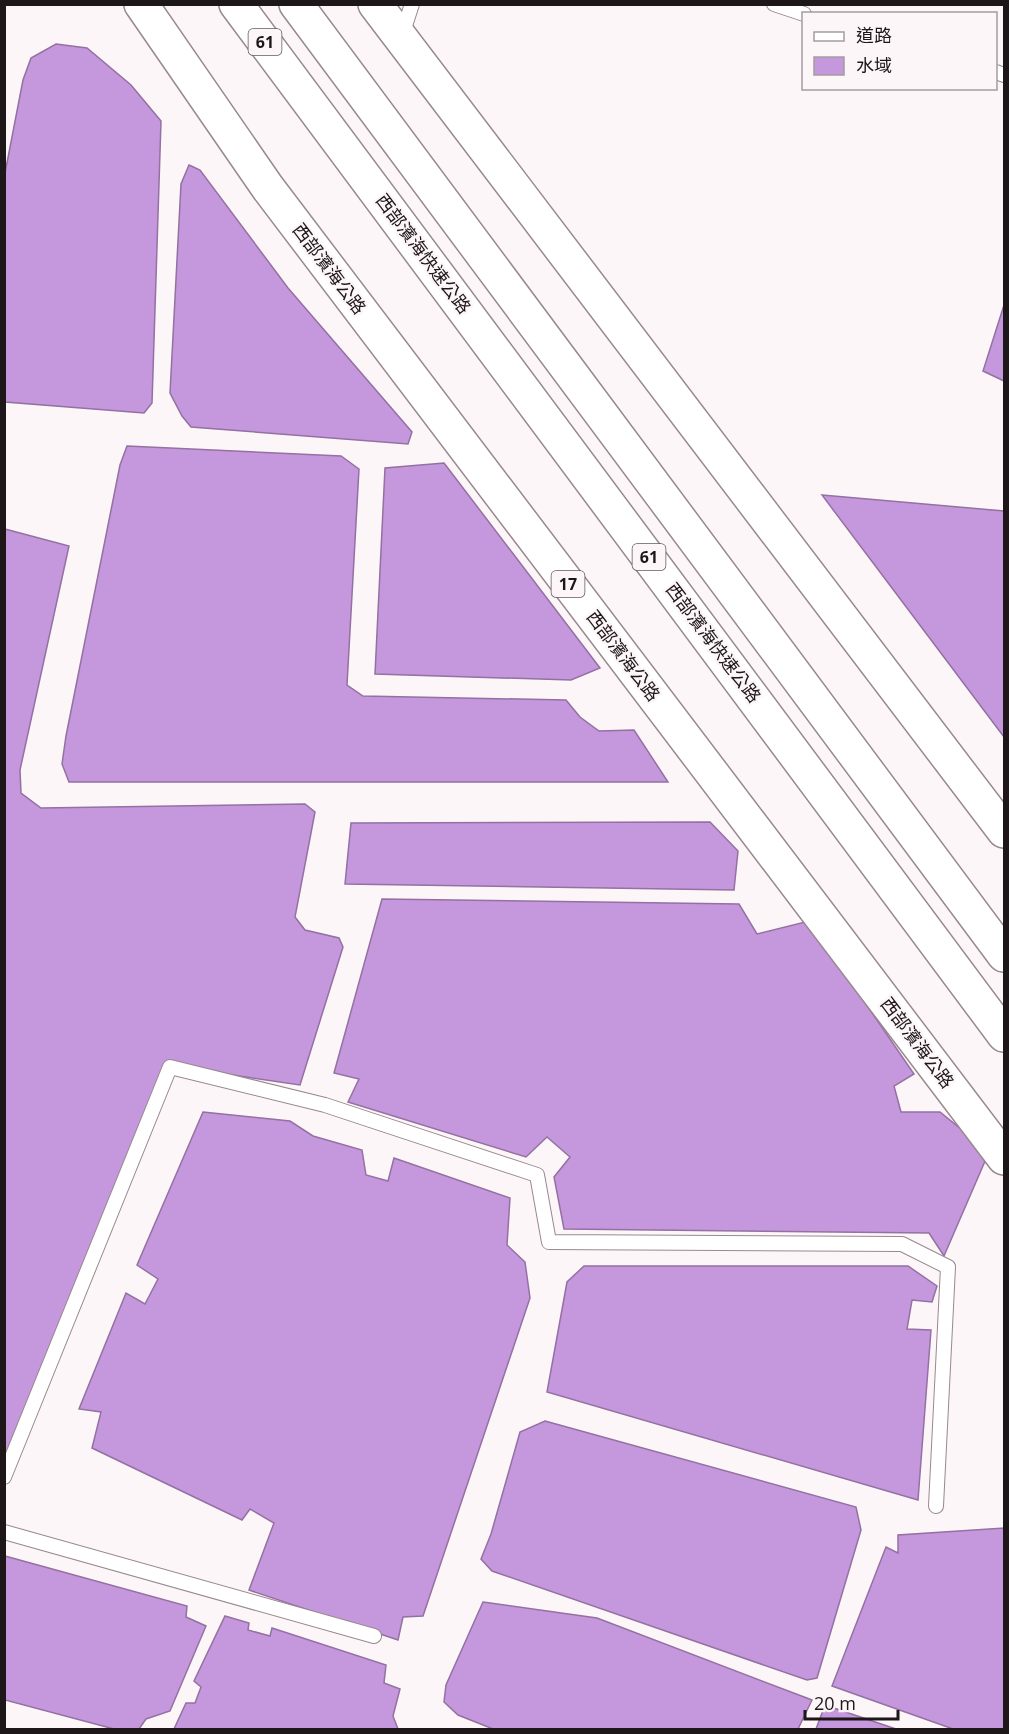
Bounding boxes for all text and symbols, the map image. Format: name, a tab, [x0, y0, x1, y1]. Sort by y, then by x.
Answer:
legend	[802, 12, 997, 90]
text: 道路	[856, 23, 892, 47]
road number: 61	[248, 29, 282, 55]
text: 水域	[856, 53, 892, 77]
street label: 西部濱海快速公路	[371, 189, 477, 318]
street label: 西部濱海公路	[288, 218, 372, 319]
road number: 61	[632, 544, 666, 570]
road number: 17	[552, 571, 584, 597]
street label: 西部濱海快速公路	[661, 578, 767, 707]
street label: 西部濱海公路	[582, 605, 666, 706]
street label: 西部濱海公路	[876, 992, 960, 1093]
scale bar	[805, 1683, 898, 1721]
text: 20 m	[814, 1691, 856, 1715]

